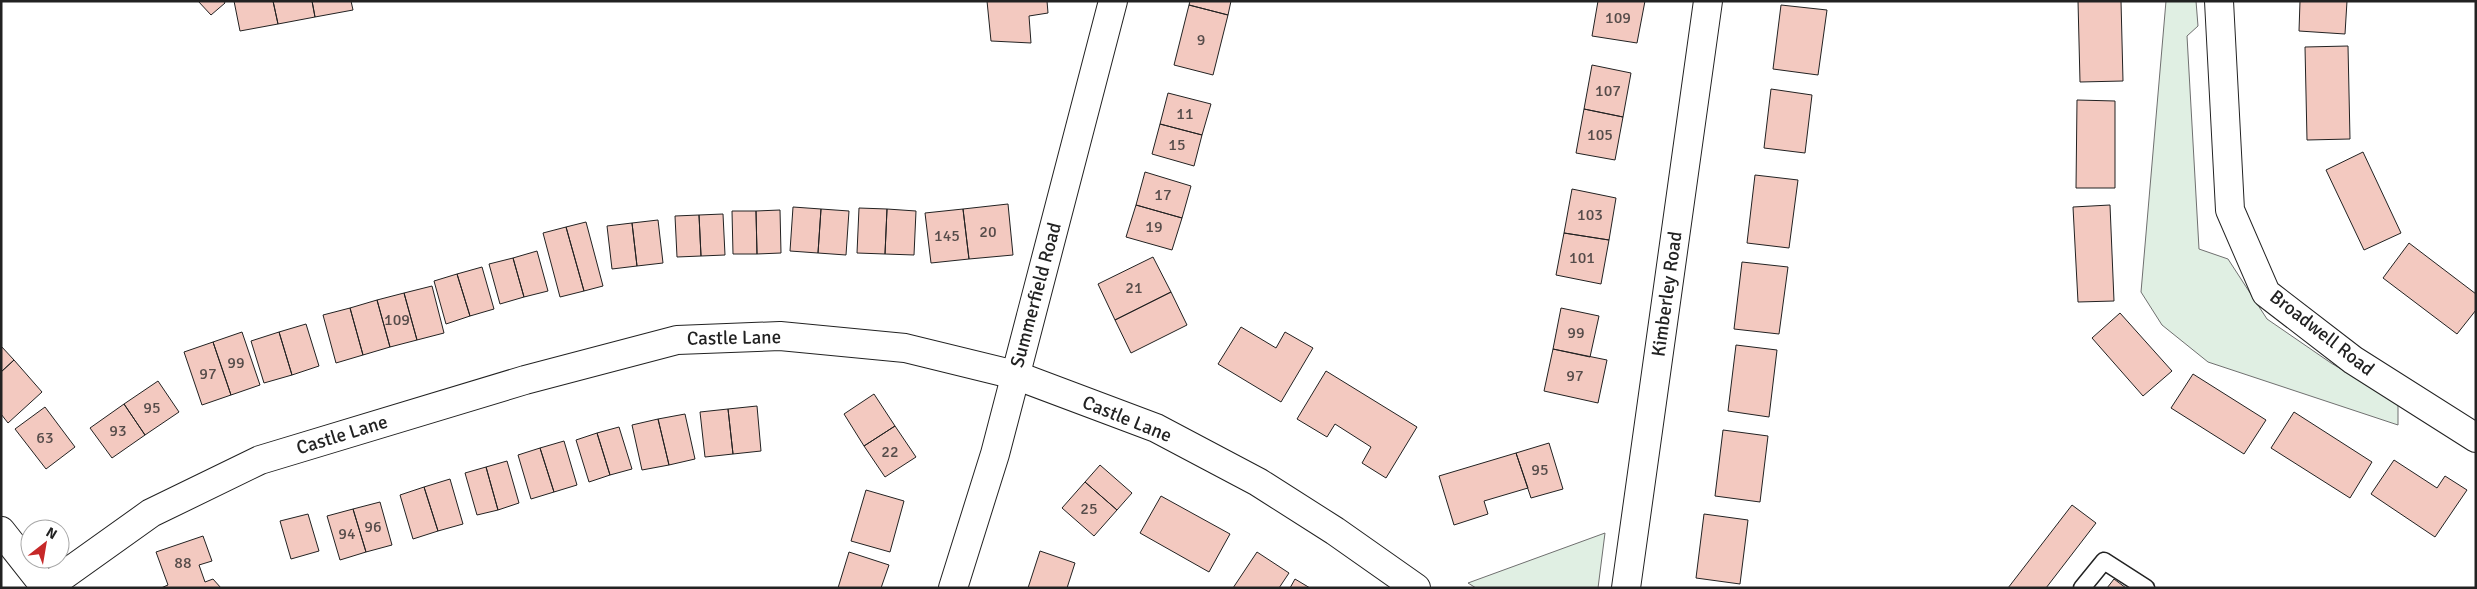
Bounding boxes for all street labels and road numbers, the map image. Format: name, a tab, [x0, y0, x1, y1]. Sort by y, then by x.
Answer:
street label: Summerfield Road	[1005, 220, 1067, 370]
street label: Kimberley Road	[1646, 230, 1688, 358]
street label: Broadwell Road	[2265, 285, 2379, 381]
street label: Castle Lane	[687, 325, 781, 351]
street label: Castle Lane	[1079, 390, 1175, 448]
street label: Castle Lane	[293, 410, 391, 460]

